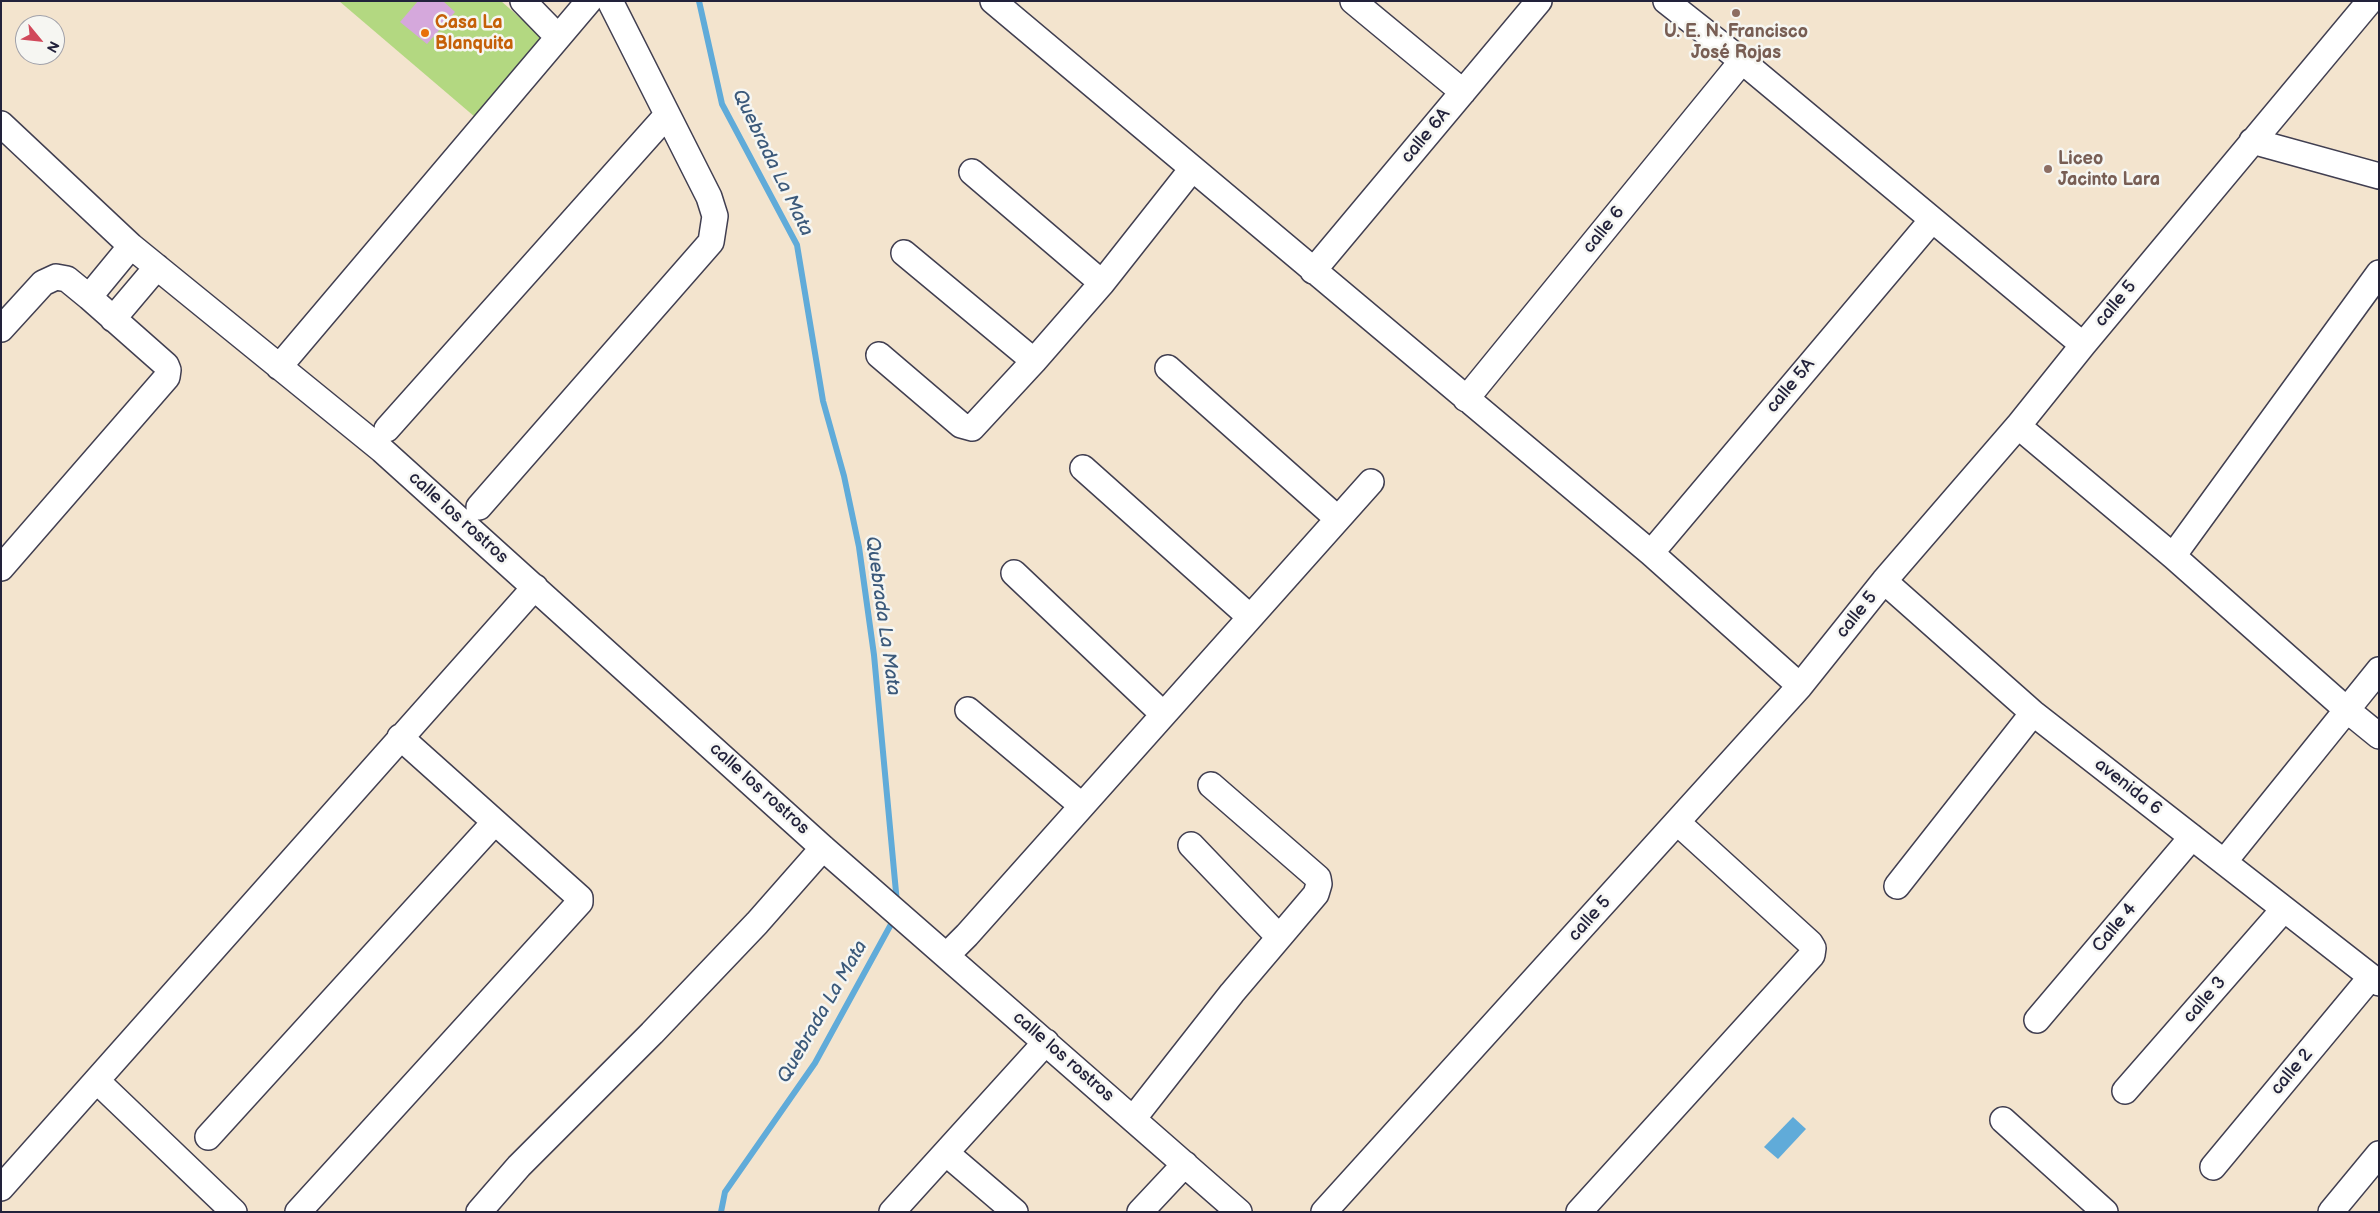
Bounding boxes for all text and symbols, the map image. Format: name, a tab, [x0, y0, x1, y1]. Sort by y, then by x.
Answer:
marker: U. E. N. Francisco José Rojas	[1730, 7, 1742, 19]
place label: Casa La Blanquita	[435, 12, 514, 54]
north arrow	[15, 15, 65, 65]
place label: U. E. N. Francisco José Rojas	[1664, 21, 1808, 64]
marker: Casa La Blanquita	[419, 27, 431, 39]
text: N	[43, 38, 63, 55]
water label: Quebrada La Mata	[727, 86, 817, 240]
street label: calle 6A	[1397, 104, 1455, 168]
place label: Liceo Jacinto Lara	[2058, 148, 2160, 190]
marker: Liceo Jacinto Lara	[2042, 163, 2054, 175]
street label: calle 6	[1579, 202, 1629, 258]
street label: calle 5	[2091, 277, 2141, 331]
street label: calle 5A	[1762, 354, 1820, 418]
street label: calle los rostros	[404, 467, 512, 569]
water label: Quebrada La Mata	[860, 535, 904, 697]
street label: calle 5	[1832, 587, 1882, 643]
street label: calle los rostros	[705, 738, 813, 840]
street label: avenida 6	[2090, 754, 2166, 820]
street label: calle 5	[1564, 892, 1616, 946]
street label: Calle 4	[2088, 899, 2142, 957]
water label: Quebrada La Mata	[773, 937, 873, 1087]
street label: calle 3	[2179, 972, 2231, 1028]
street label: calle los rostros	[1008, 1007, 1118, 1107]
street label: calle 2	[2266, 1044, 2318, 1100]

